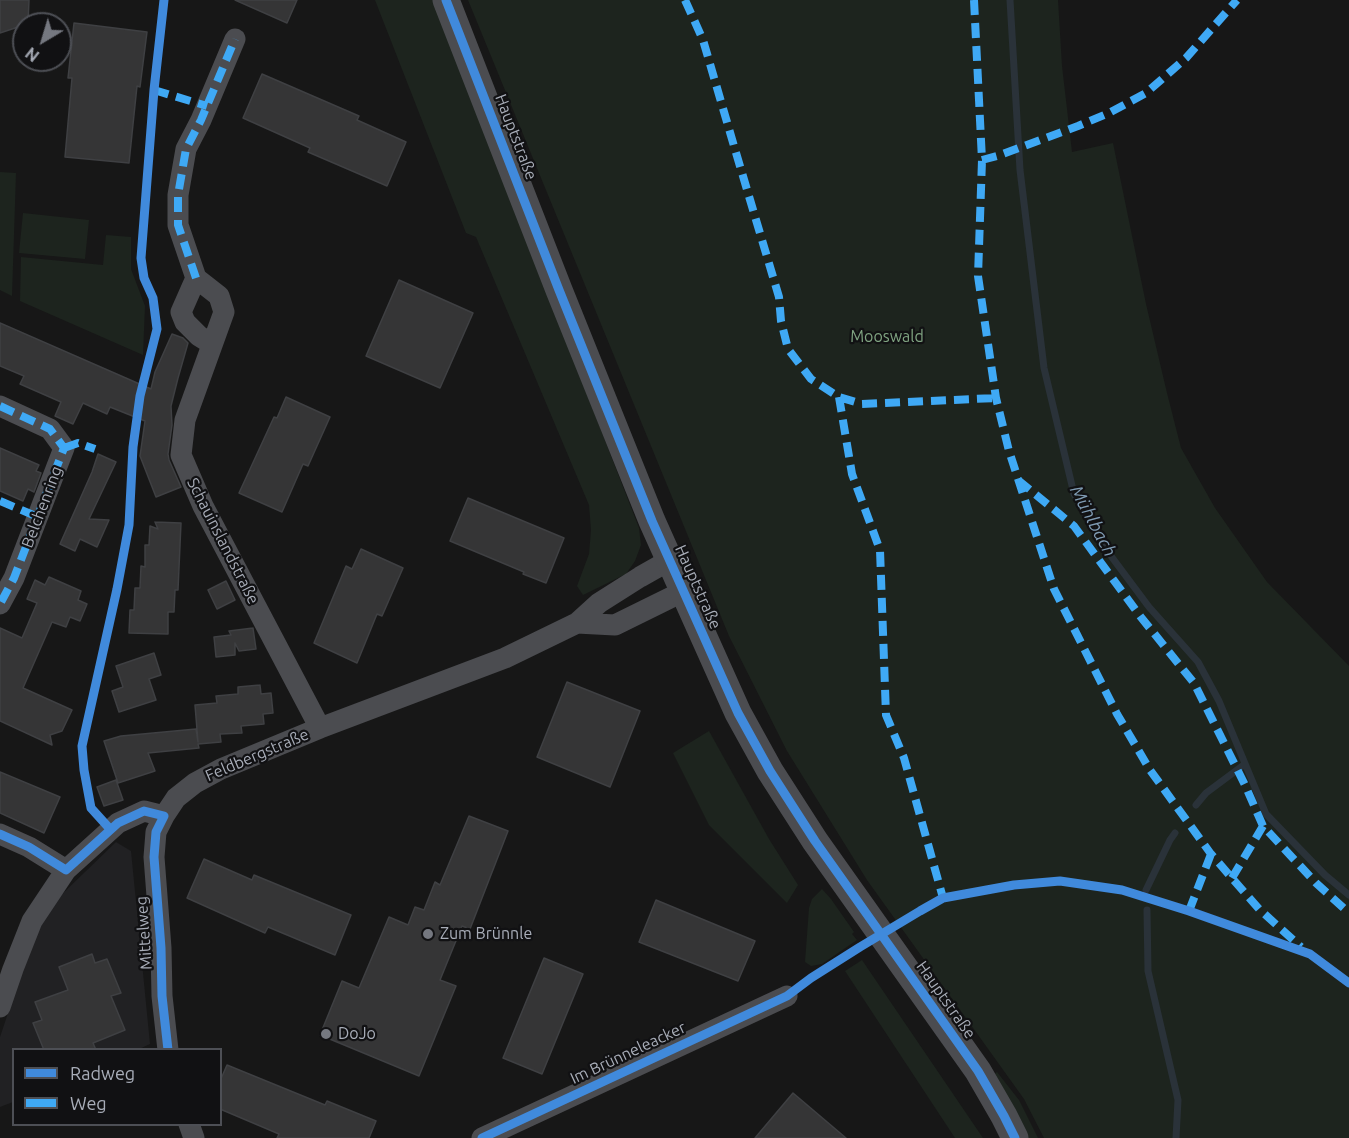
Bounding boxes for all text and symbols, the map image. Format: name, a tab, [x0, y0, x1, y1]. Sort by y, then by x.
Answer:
north arrow	[12, 12, 72, 72]
text: N	[22, 44, 42, 65]
street label: Hauptstraße	[491, 91, 541, 183]
park label: Mooswald	[850, 327, 924, 347]
street label: Belchenring	[18, 463, 66, 551]
street label: Schauinslandstraße	[183, 475, 263, 607]
water label: Mühlbach	[1065, 482, 1121, 560]
street label: Hauptstraße	[671, 542, 725, 632]
street label: Feldbergstraße	[203, 725, 311, 785]
street label: Mittelweg	[132, 896, 156, 970]
place label: Zum Brünnle	[440, 924, 532, 944]
marker: Zum Brünnle	[421, 927, 435, 941]
street label: Hauptstraße	[912, 958, 980, 1042]
street label: Im Brünneleacker	[567, 1018, 689, 1088]
place label: DoJo	[338, 1024, 376, 1044]
marker: DoJo	[319, 1027, 333, 1041]
legend	[12, 1048, 222, 1126]
text: Radweg	[70, 1063, 135, 1083]
text: Weg	[70, 1093, 107, 1113]

